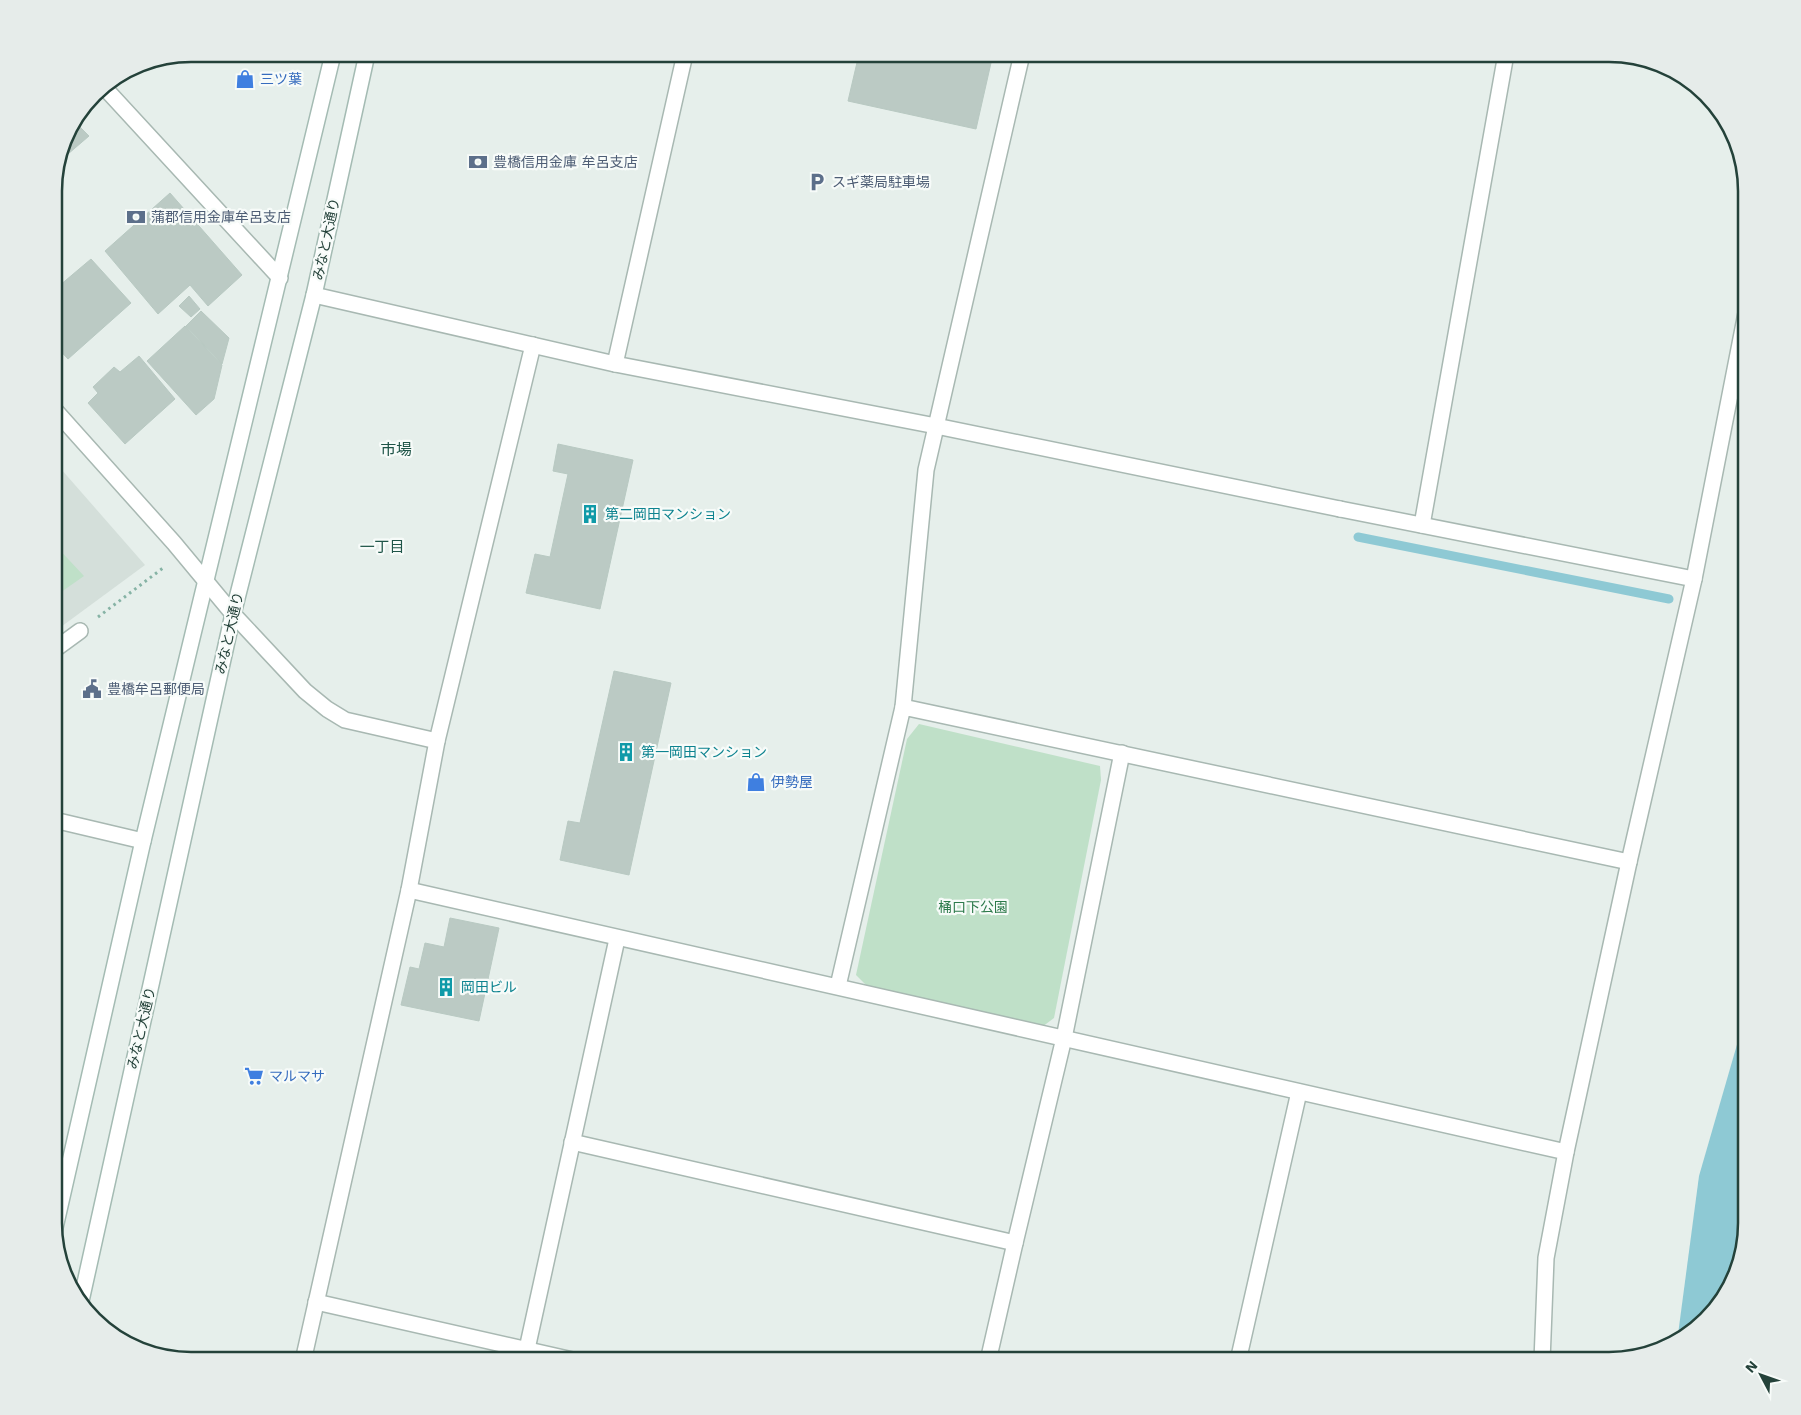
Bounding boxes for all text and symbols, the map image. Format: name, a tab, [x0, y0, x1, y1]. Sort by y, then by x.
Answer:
shop icon: 三ツ葉	[234, 68, 256, 90]
place label: 三ツ葉	[260, 71, 302, 87]
bank icon: 豊橋信用金庫 牟呂支店	[467, 151, 489, 173]
place label: 豊橋信用金庫 牟呂支店	[493, 154, 638, 170]
parking icon: スギ薬局駐車場	[806, 171, 828, 193]
place label: スギ薬局駐車場	[832, 174, 930, 190]
street label: みなと大通り	[309, 196, 343, 282]
bank icon: 蒲郡信用金庫牟呂支店	[125, 206, 147, 228]
place label: 蒲郡信用金庫牟呂支店	[151, 209, 291, 225]
district label: 市場	[380, 440, 412, 459]
building icon: 第二岡田マンション	[579, 503, 601, 525]
place label: 第二岡田マンション	[605, 506, 731, 522]
district label: 一丁目	[359, 538, 405, 556]
street label: みなと大通り	[212, 590, 246, 676]
public building icon: 豊橋牟呂郵便局	[81, 678, 103, 700]
place label: 豊橋牟呂郵便局	[107, 681, 205, 697]
building icon: 第一岡田マンション	[615, 741, 637, 763]
place label: 第一岡田マンション	[641, 744, 767, 760]
shop icon: 伊勢屋	[745, 771, 767, 793]
place label: 伊勢屋	[771, 774, 813, 790]
park label: 桶口下公園	[938, 899, 1008, 915]
building icon: 岡田ビル	[435, 976, 457, 998]
place label: 岡田ビル	[461, 979, 517, 995]
street label: みなと大通り	[124, 985, 158, 1071]
supermarket icon: マルマサ	[243, 1065, 265, 1087]
place label: マルマサ	[269, 1068, 325, 1084]
north arrow	[1736, 1350, 1786, 1400]
text: N	[1742, 1357, 1761, 1376]

